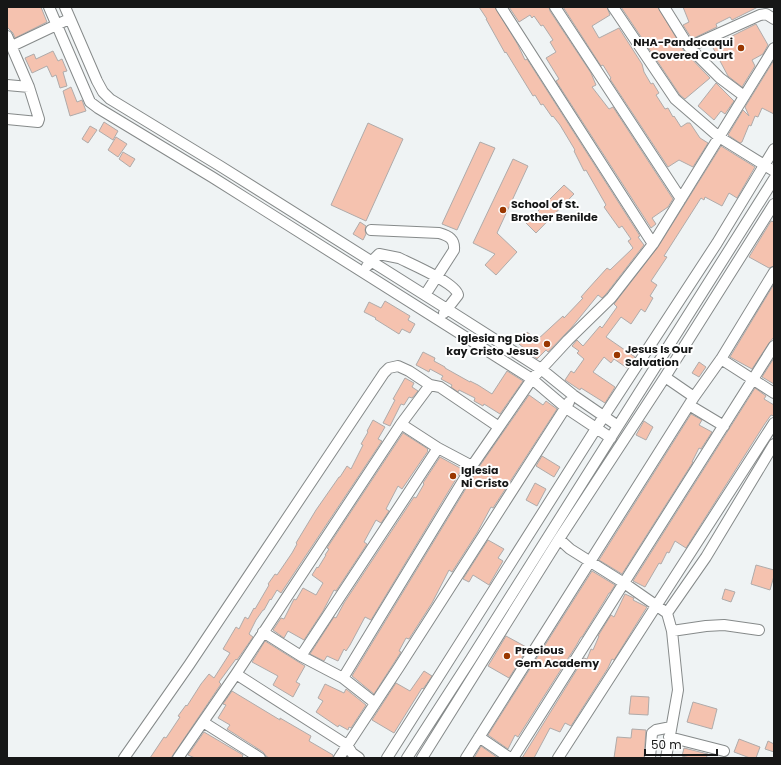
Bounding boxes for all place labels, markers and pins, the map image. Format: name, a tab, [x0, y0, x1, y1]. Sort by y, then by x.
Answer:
place label: NHA-Pandacaqui Covered Court	[633, 34, 734, 63]
marker: NHA-Pandacaqui Covered Court	[736, 43, 746, 53]
place label: School of St. Brother Benilde	[511, 196, 598, 225]
marker: School of St. Brother Benilde	[498, 205, 508, 215]
place label: Iglesia ng Dios kay Cristo Jesus	[446, 330, 539, 359]
marker: Iglesia ng Dios kay Cristo Jesus	[542, 339, 552, 349]
place label: Jesus Is Our Salvation	[625, 341, 693, 370]
marker: Jesus Is Our Salvation	[612, 350, 622, 360]
place label: Iglesia Ni Cristo	[461, 462, 509, 491]
marker: Iglesia Ni Cristo	[448, 471, 458, 481]
place label: Precious Gem Academy	[515, 642, 599, 671]
marker: Precious Gem Academy	[502, 651, 512, 661]

